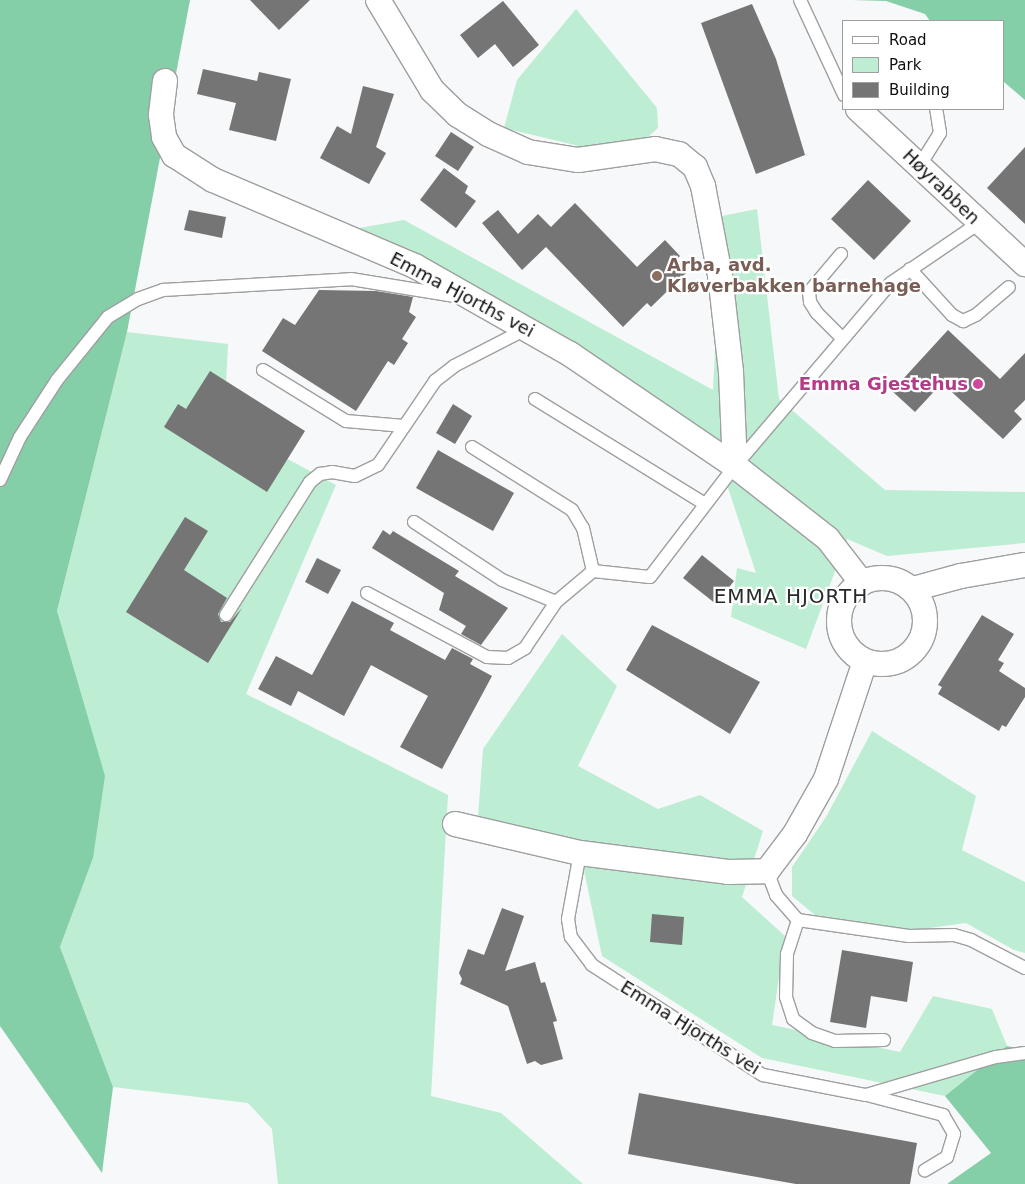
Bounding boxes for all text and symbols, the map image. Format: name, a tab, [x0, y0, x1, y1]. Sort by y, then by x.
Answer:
legend	[842, 20, 1005, 110]
text: Road	[889, 31, 927, 49]
text: Park	[889, 56, 921, 74]
text: Building	[889, 81, 950, 99]
street label: Høyrabben	[898, 145, 984, 229]
street label: Emma Hjorths vei	[386, 248, 538, 342]
place label: Arba, avd. Kløverbakken barnehage	[667, 255, 921, 298]
marker: Arba, avd. Kløverbakken barnehage	[651, 270, 663, 282]
place label: Emma Gjestehus	[799, 373, 968, 395]
marker: Emma Gjestehus	[972, 378, 984, 390]
district label: EMMA HJORTH	[712, 584, 870, 608]
street label: Emma Hjorths vei	[616, 976, 764, 1080]

